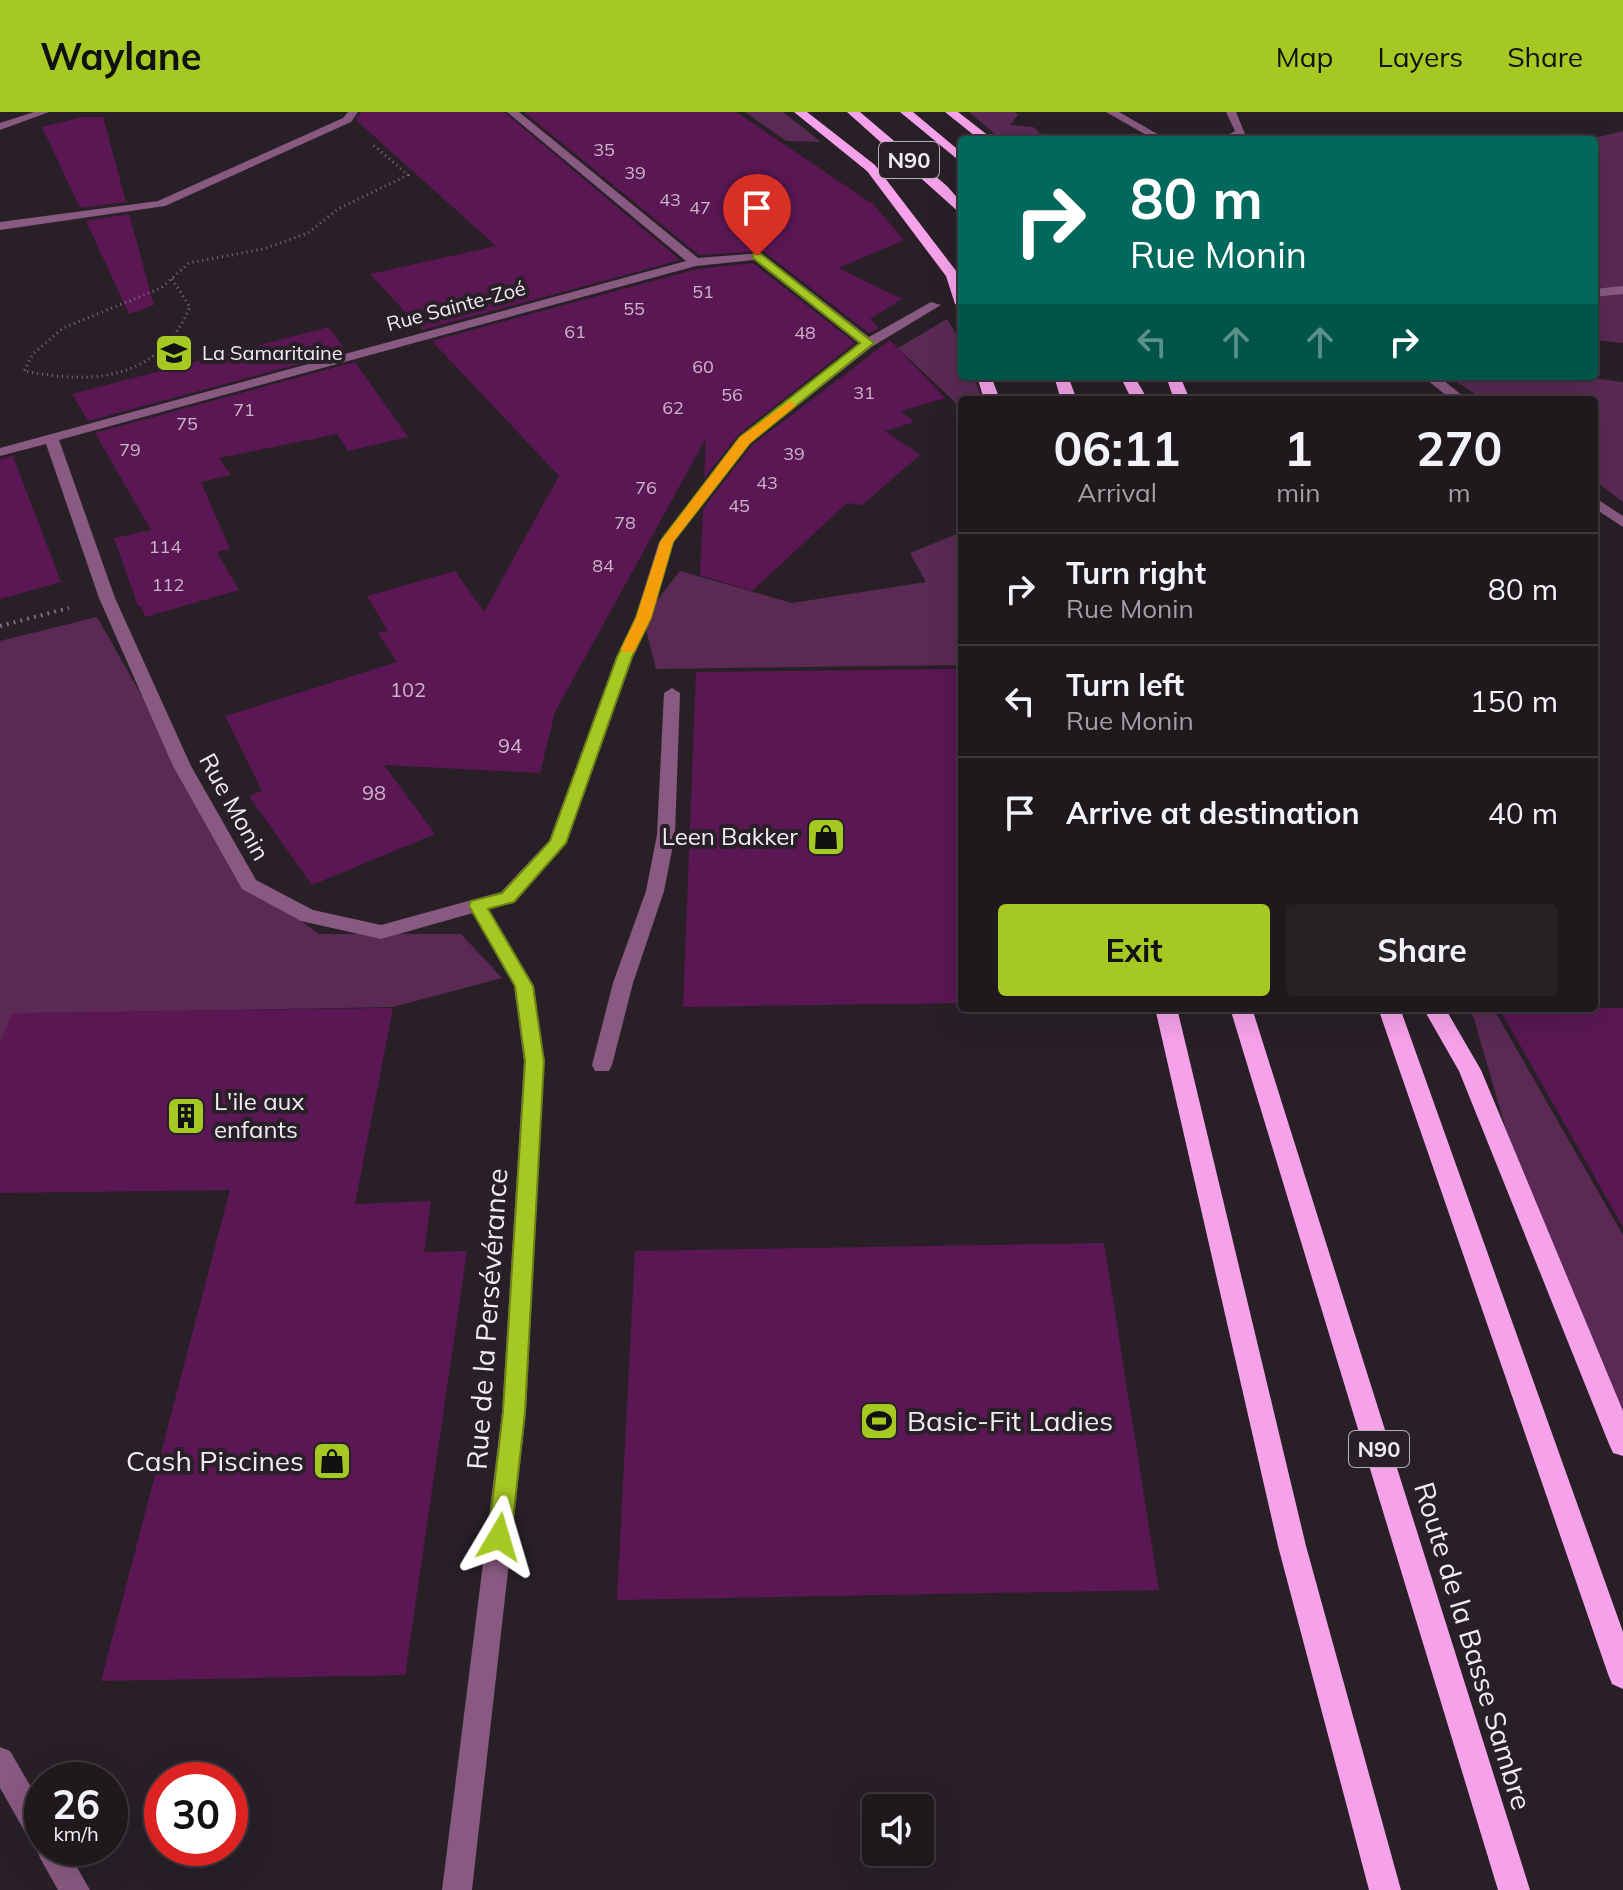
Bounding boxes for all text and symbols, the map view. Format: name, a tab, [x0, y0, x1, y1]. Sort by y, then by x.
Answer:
text: Waylane	[40, 32, 202, 80]
text: Map	[1276, 39, 1333, 74]
text: Layers	[1377, 39, 1463, 74]
text: Share	[1507, 39, 1583, 74]
house number: 35	[593, 138, 615, 161]
road number: N90	[879, 142, 939, 178]
house number: 39	[624, 161, 646, 184]
text: 80 m	[1130, 163, 1263, 233]
icon: right	[998, 168, 1102, 272]
pin	[723, 174, 791, 256]
icon: arrive	[735, 186, 779, 230]
house number: 43	[659, 188, 681, 211]
house number: 47	[689, 196, 711, 219]
text: Rue Monin	[1130, 232, 1307, 277]
street label: Rue Sainte-Zoé	[384, 275, 528, 336]
house number: 51	[692, 280, 714, 303]
house number: 55	[623, 297, 645, 320]
house number: 61	[564, 320, 586, 343]
icon: left	[1130, 320, 1174, 364]
icon: ahead	[1214, 320, 1258, 364]
icon: ahead	[1298, 320, 1342, 364]
icon: right	[1382, 320, 1426, 364]
house number: 48	[794, 321, 816, 344]
school or university icon: La Samaritaine	[153, 332, 195, 374]
place label: La Samaritaine	[202, 340, 343, 365]
house number: 60	[692, 355, 714, 378]
house number: 31	[853, 381, 875, 404]
house number: 56	[721, 383, 743, 406]
house number: 62	[662, 396, 684, 419]
house number: 71	[233, 398, 255, 421]
house number: 75	[176, 412, 198, 435]
text: 06:11	[1054, 418, 1181, 478]
text: 1	[1284, 418, 1313, 478]
text: 270	[1416, 418, 1502, 478]
house number: 79	[119, 438, 141, 461]
house number: 39	[783, 442, 805, 465]
house number: 43	[756, 471, 778, 494]
house number: 76	[635, 476, 657, 499]
text: Arrival	[1077, 476, 1157, 509]
text: min	[1276, 476, 1320, 509]
text: m	[1448, 476, 1471, 509]
house number: 45	[728, 494, 750, 517]
house number: 78	[614, 511, 636, 534]
house number: 114	[149, 535, 181, 558]
house number: 84	[592, 554, 614, 577]
text: Turn right	[1066, 554, 1206, 592]
icon: right	[998, 567, 1042, 611]
text: 80 m	[1488, 570, 1558, 608]
house number: 112	[152, 573, 184, 596]
text: Rue Monin	[1066, 592, 1194, 625]
text: Turn left	[1066, 666, 1184, 704]
house number: 102	[390, 677, 426, 702]
icon: left	[998, 679, 1042, 723]
text: 150 m	[1470, 682, 1558, 720]
text: Rue Monin	[1066, 704, 1194, 737]
house number: 94	[498, 733, 522, 758]
street label: Rue Monin	[193, 748, 277, 865]
house number: 98	[362, 780, 386, 805]
icon: arrive	[998, 791, 1042, 835]
text: Arrive at destination	[1066, 794, 1360, 832]
text: 40 m	[1488, 794, 1558, 832]
shop icon: Leen Bakker	[805, 816, 847, 858]
place label: Leen Bakker	[662, 821, 798, 851]
button: Exit	[998, 904, 1270, 996]
button: Share	[1286, 904, 1558, 996]
place label: L'ile aux enfants	[214, 1086, 304, 1144]
building icon: L'ile aux enfants	[165, 1095, 207, 1137]
street label: Rue de la Persévérance	[459, 1167, 514, 1471]
sports icon: Basic-Fit Ladies	[858, 1400, 900, 1442]
place label: Basic-Fit Ladies	[907, 1403, 1113, 1438]
road number: N90	[1349, 1431, 1409, 1467]
shop icon: Cash Piscines	[311, 1440, 353, 1482]
place label: Cash Piscines	[126, 1443, 304, 1478]
street label: Route de la Basse Sambre	[1407, 1478, 1540, 1814]
position arrow	[457, 1495, 541, 1579]
speed limit sign: 30	[144, 1762, 248, 1866]
text: 26	[52, 1779, 100, 1829]
map controls	[862, 1794, 934, 1866]
button: sound	[862, 1794, 934, 1866]
text: km/h	[53, 1821, 99, 1846]

